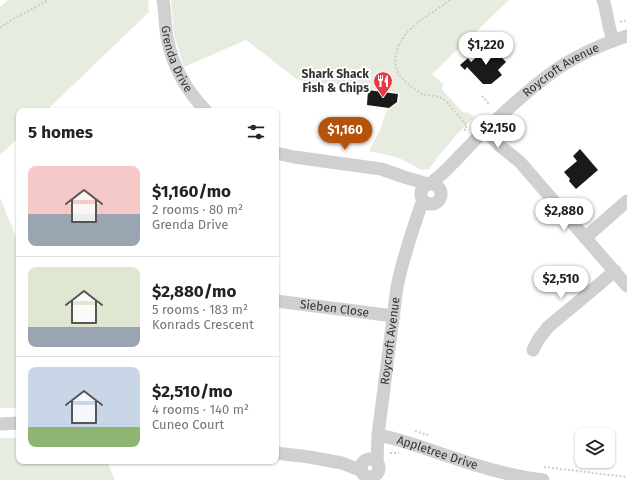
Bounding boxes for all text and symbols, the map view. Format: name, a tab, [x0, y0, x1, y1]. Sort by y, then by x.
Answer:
street label: Grenda Drive	[159, 25, 196, 95]
pin: $1,220	[453, 32, 519, 66]
text: $1,220	[468, 37, 504, 52]
street label: Roycroft Avenue	[520, 40, 601, 100]
place label: Shark Shack Fish & Chips	[302, 67, 369, 95]
restaurant icon: Shark Shack Fish & Chips	[372, 70, 394, 98]
pin: $2,150	[465, 115, 531, 149]
pin: $1,160	[312, 117, 378, 151]
text: $2,150	[480, 120, 516, 135]
icon: filters	[245, 121, 267, 143]
text: 5 homes	[28, 122, 93, 143]
text: $1,160	[327, 122, 363, 137]
text: $1,160/mo	[152, 181, 231, 202]
icon: home	[60, 182, 108, 230]
pin: $2,880	[531, 198, 597, 232]
text: 2 rooms · 80 m²	[152, 202, 243, 217]
text: $2,880	[544, 203, 584, 218]
text: Grenda Drive	[152, 217, 228, 232]
pin: $2,510	[528, 266, 594, 300]
text: $2,510	[543, 271, 579, 286]
text: $2,880/mo	[152, 281, 236, 302]
icon: home	[60, 283, 108, 331]
street label: Roycroft Avenue	[378, 296, 403, 386]
street label: Sieben Close	[299, 297, 370, 320]
text: 5 rooms · 183 m²	[152, 302, 248, 317]
text: Konrads Crescent	[152, 317, 254, 332]
text: $2,510/mo	[152, 381, 233, 402]
icon: home	[60, 383, 108, 431]
text: 4 rooms · 140 m²	[152, 402, 249, 417]
text: Cuneo Court	[152, 417, 224, 432]
map controls	[575, 428, 615, 468]
button: layers	[575, 428, 615, 468]
street label: Appletree Drive	[395, 433, 479, 472]

